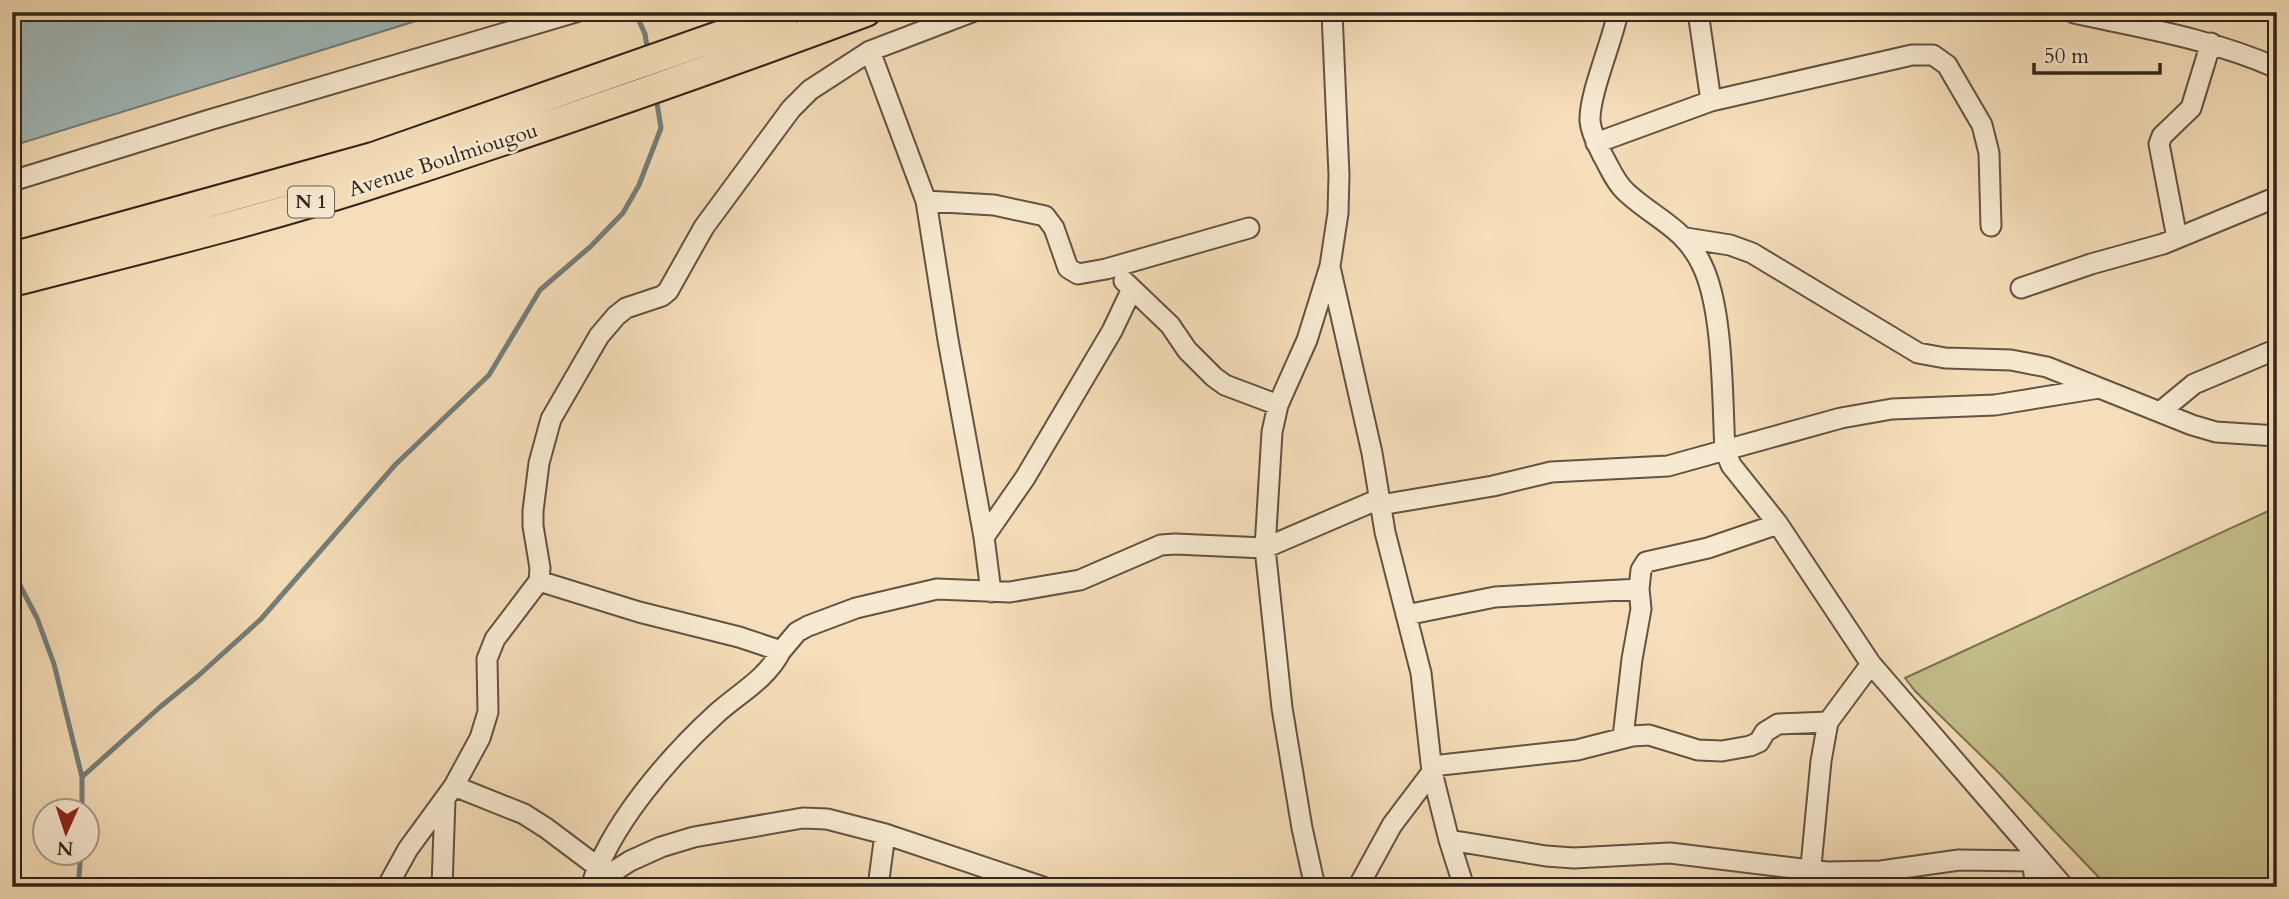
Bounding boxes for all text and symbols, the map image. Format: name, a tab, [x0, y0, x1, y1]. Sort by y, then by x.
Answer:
scale bar	[2034, 32, 2160, 76]
text: 50 m	[2044, 42, 2089, 71]
street label: Avenue Boulmiougou	[345, 116, 541, 204]
road number: N 1	[288, 186, 334, 218]
north arrow	[32, 797, 102, 867]
text: N	[56, 835, 74, 861]

